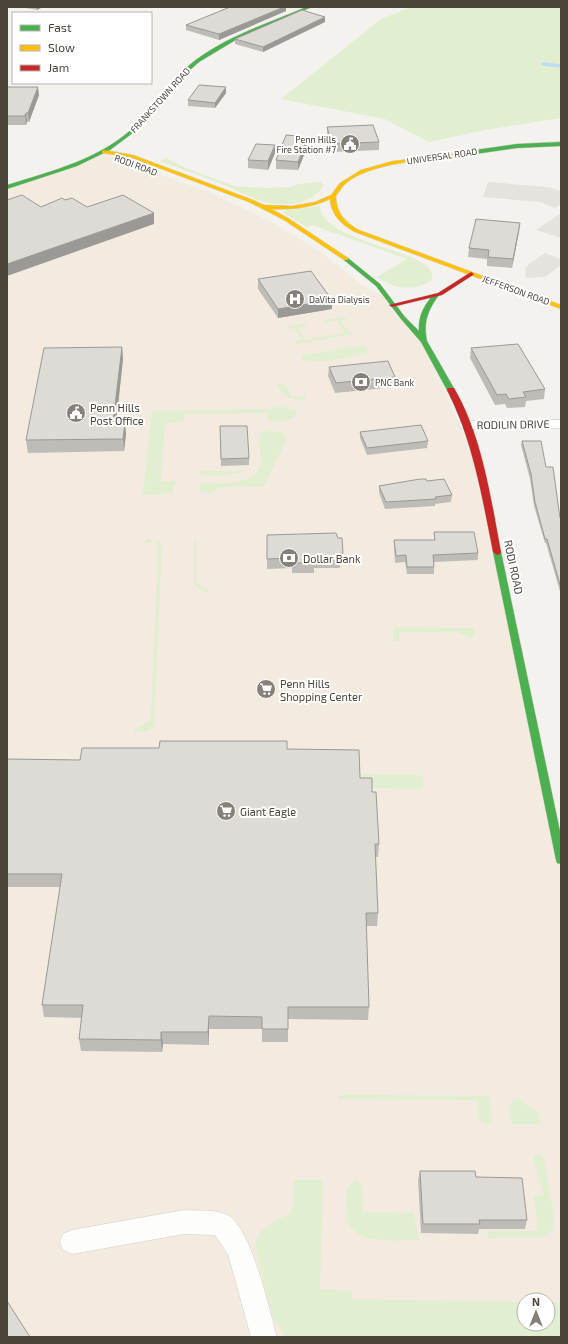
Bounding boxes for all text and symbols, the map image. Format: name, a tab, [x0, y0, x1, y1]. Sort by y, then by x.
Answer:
legend	[12, 12, 152, 84]
text: Fast	[48, 20, 72, 34]
text: Slow	[48, 40, 75, 54]
text: Jam	[48, 60, 69, 74]
street label: FRANKSTOWN ROAD	[128, 65, 192, 135]
public building icon: Penn Hills Fire Station #7	[339, 133, 361, 155]
place label: Penn Hills Fire Station #7	[276, 134, 336, 155]
street label: UNIVERSAL ROAD	[406, 146, 478, 166]
street label: RODI ROAD	[113, 152, 159, 178]
street label: JEFFERSON ROAD	[481, 273, 551, 307]
hospital icon: DaVita Dialysis	[284, 288, 306, 310]
place label: DaVita Dialysis	[309, 294, 370, 305]
bank icon: PNC Bank	[350, 371, 372, 393]
place label: PNC Bank	[375, 377, 415, 388]
place label: Penn Hills Post Office	[90, 401, 144, 427]
public building icon: Penn Hills Post Office	[65, 402, 87, 424]
street label: RODILIN DRIVE	[476, 417, 550, 431]
street label: RODI ROAD	[502, 539, 526, 595]
bank icon: Dollar Bank	[278, 547, 300, 569]
place label: Dollar Bank	[303, 552, 361, 565]
place label: Penn Hills Shopping Center	[280, 677, 363, 703]
supermarket icon: Penn Hills Shopping Center	[255, 678, 277, 700]
supermarket icon: Giant Eagle	[215, 800, 237, 822]
place label: Giant Eagle	[240, 805, 296, 818]
north arrow	[516, 1292, 556, 1332]
text: N	[532, 1295, 540, 1308]

